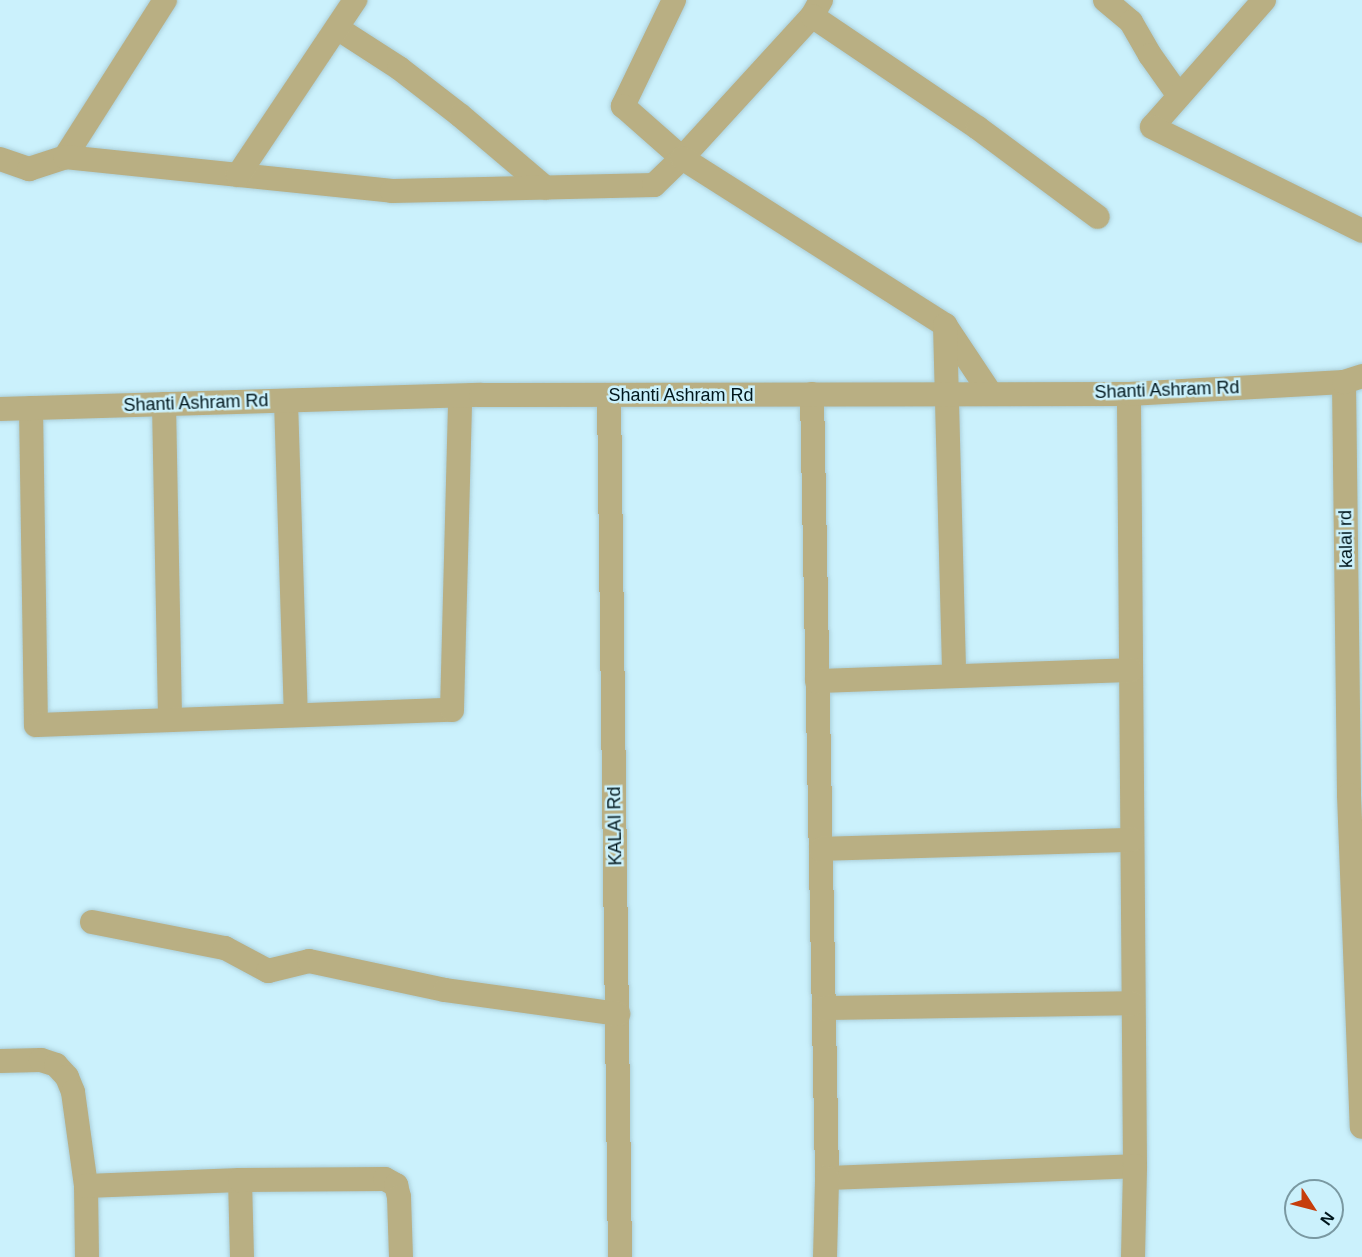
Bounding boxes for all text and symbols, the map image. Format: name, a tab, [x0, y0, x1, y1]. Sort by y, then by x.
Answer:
street label: Shanti Ashram Rd	[1094, 377, 1240, 403]
street label: Shanti Ashram Rd	[608, 384, 754, 406]
street label: Shanti Ashram Rd	[123, 390, 269, 416]
street label: kalai rd	[1335, 510, 1357, 568]
street label: KALAI Rd	[604, 786, 626, 866]
north arrow	[1284, 1179, 1344, 1239]
text: N	[1317, 1209, 1338, 1228]

